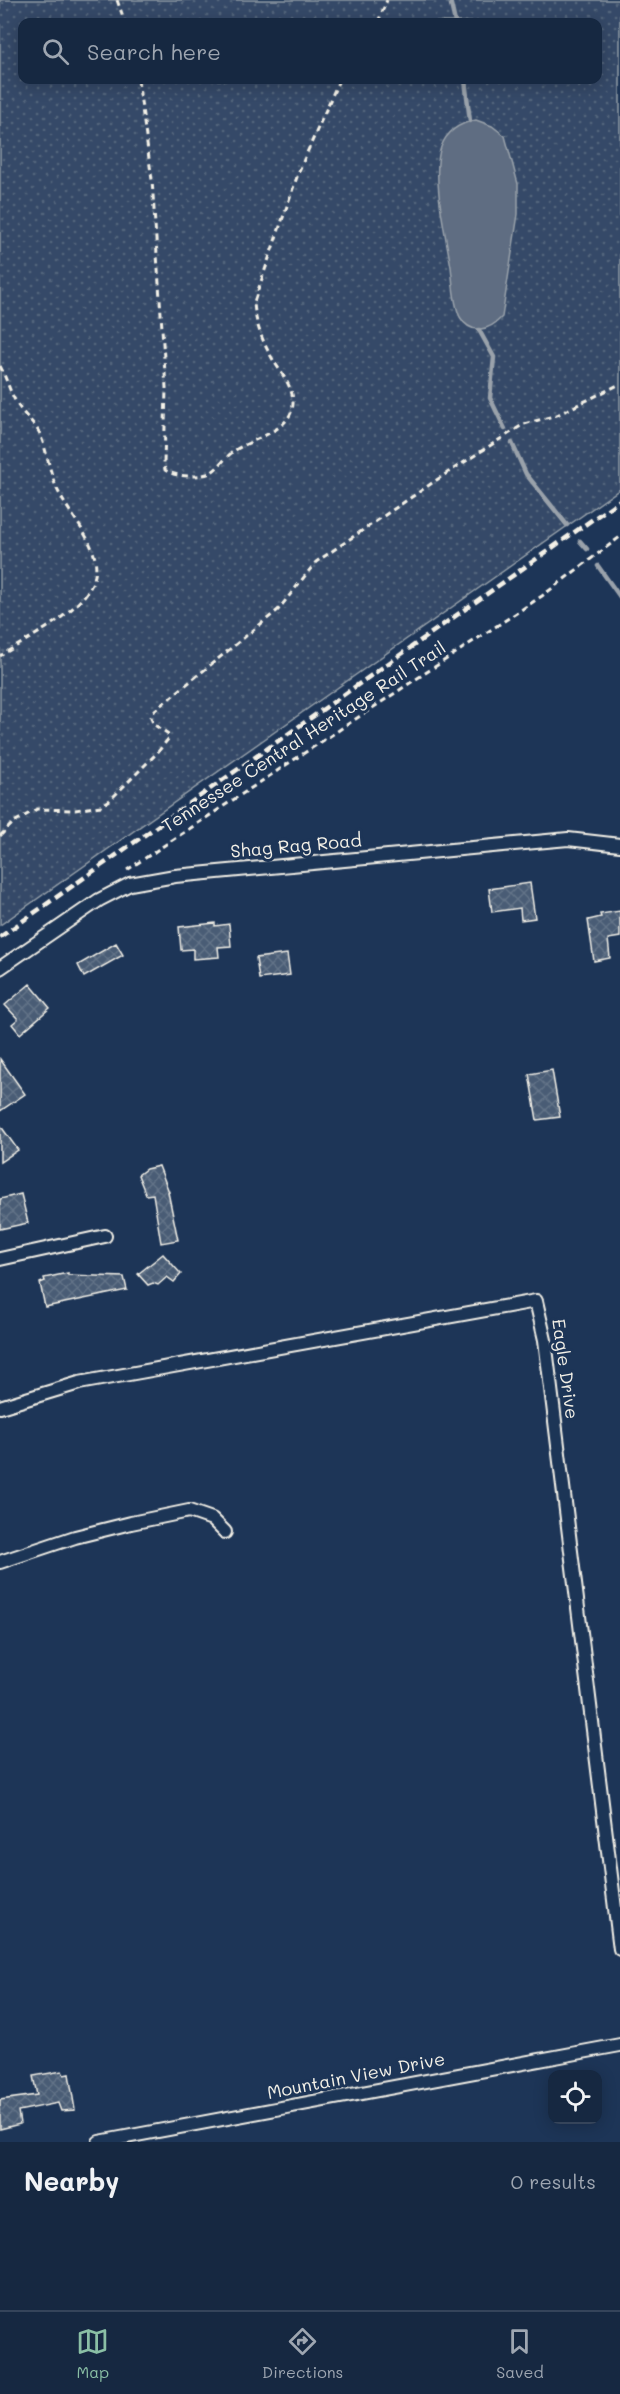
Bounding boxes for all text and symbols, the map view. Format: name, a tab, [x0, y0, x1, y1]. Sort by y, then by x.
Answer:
search box	[18, 18, 602, 84]
icon: search	[39, 35, 72, 68]
text: Search here	[87, 37, 221, 66]
street label: Tennessee Central Heritage Rail Trail	[157, 635, 450, 837]
street label: Shag Rag Road	[229, 827, 362, 863]
street label: Eagle Drive	[547, 1317, 585, 1421]
street label: Mountain View Drive	[265, 2046, 447, 2104]
map controls	[548, 2070, 602, 2124]
button: locate	[548, 2070, 602, 2124]
text: Nearby	[24, 2164, 119, 2198]
text: 0 results	[511, 2168, 596, 2194]
tab: Map	[76, 2325, 109, 2382]
tab: Directions	[262, 2325, 343, 2382]
tab: Saved	[496, 2325, 544, 2382]

